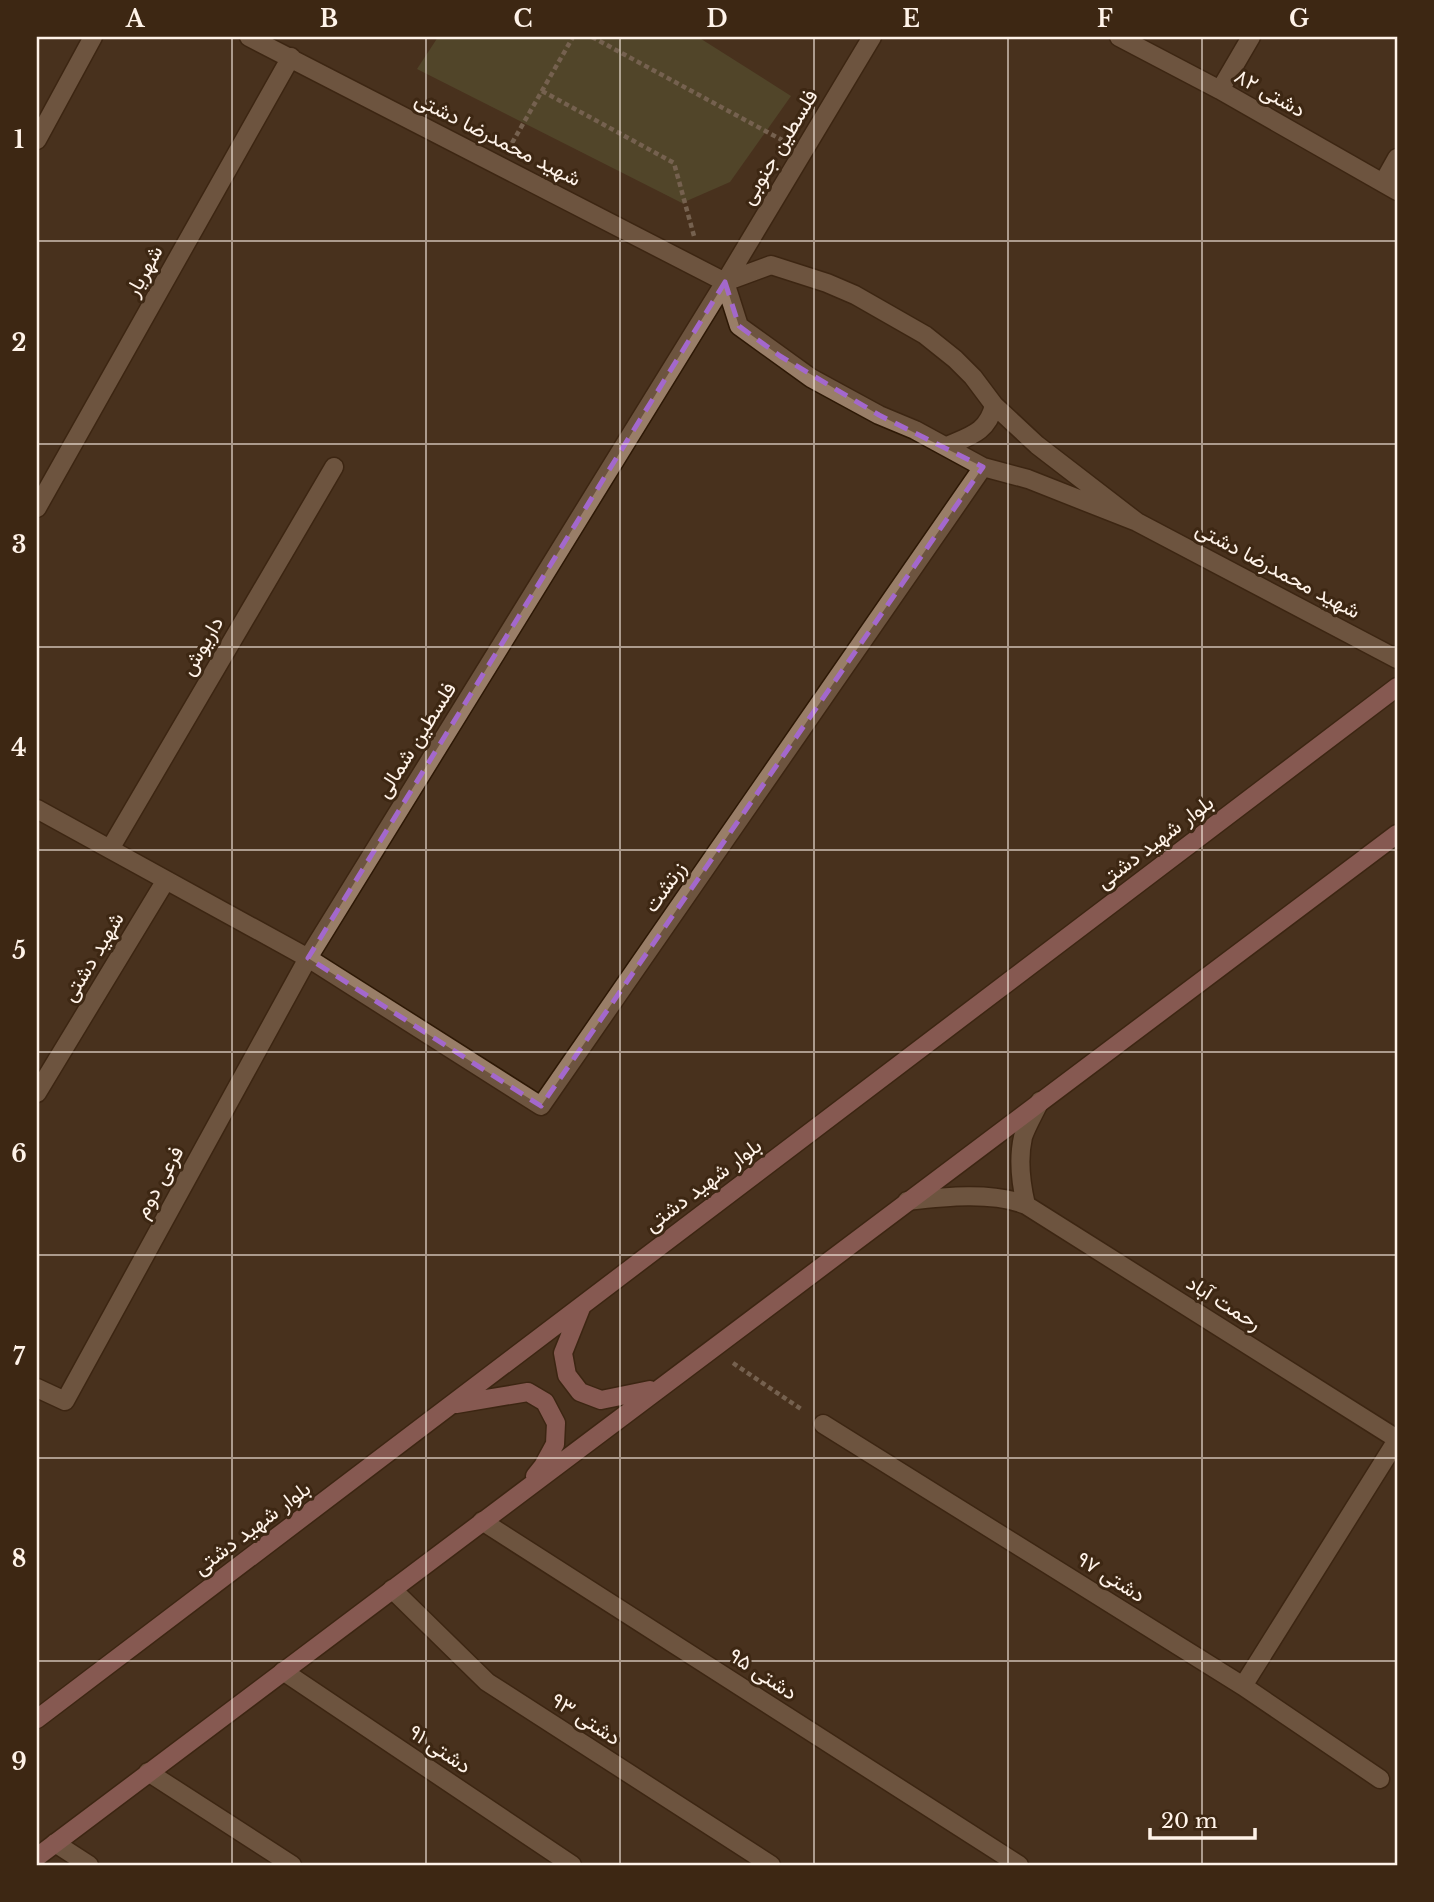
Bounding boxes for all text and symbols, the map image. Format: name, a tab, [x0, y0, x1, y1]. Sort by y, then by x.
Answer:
text: A	[125, 5, 146, 33]
text: B	[320, 5, 338, 33]
text: C	[514, 5, 532, 33]
text: D	[706, 5, 728, 33]
text: E	[902, 5, 920, 33]
text: F	[1097, 5, 1113, 33]
text: G	[1289, 5, 1309, 33]
street label: دشتی ۸۲	[1230, 63, 1310, 123]
street label: فلسطین جنوبی	[734, 85, 824, 209]
street label: شهید محمدرضا دشتی	[411, 86, 585, 192]
text: 1	[14, 126, 24, 154]
street label: شهریار	[119, 241, 169, 302]
text: 2	[12, 329, 26, 357]
street label: شهید محمدرضا دشتی	[1191, 516, 1365, 624]
text: 3	[12, 531, 26, 559]
street label: داریوش	[175, 612, 229, 680]
street label: فلسطین شمالی	[370, 677, 462, 803]
text: 4	[11, 734, 27, 762]
street label: بلوار شهید دشتی	[1091, 790, 1219, 894]
street label: زرتشت	[638, 856, 692, 918]
street label: شهید دشتی	[56, 908, 130, 1006]
text: 5	[12, 937, 26, 965]
street label: بلوار شهید دشتی	[639, 1133, 767, 1237]
text: 6	[11, 1140, 27, 1168]
street label: فرعی دوم	[129, 1141, 190, 1223]
street label: رحمت آباد	[1182, 1270, 1266, 1336]
text: 7	[13, 1343, 26, 1371]
street label: بلوار شهید دشتی	[188, 1476, 316, 1580]
text: 8	[12, 1545, 26, 1573]
street label: دشتی ۹۷	[1072, 1546, 1150, 1608]
street label: دشتی ۹۵	[724, 1642, 802, 1706]
street label: دشتی ۹۳	[546, 1687, 626, 1751]
street label: دشتی ۹۱	[404, 1719, 476, 1779]
text: 9	[11, 1748, 27, 1776]
scale bar	[1150, 1797, 1256, 1841]
text: 20 m	[1161, 1808, 1218, 1834]

